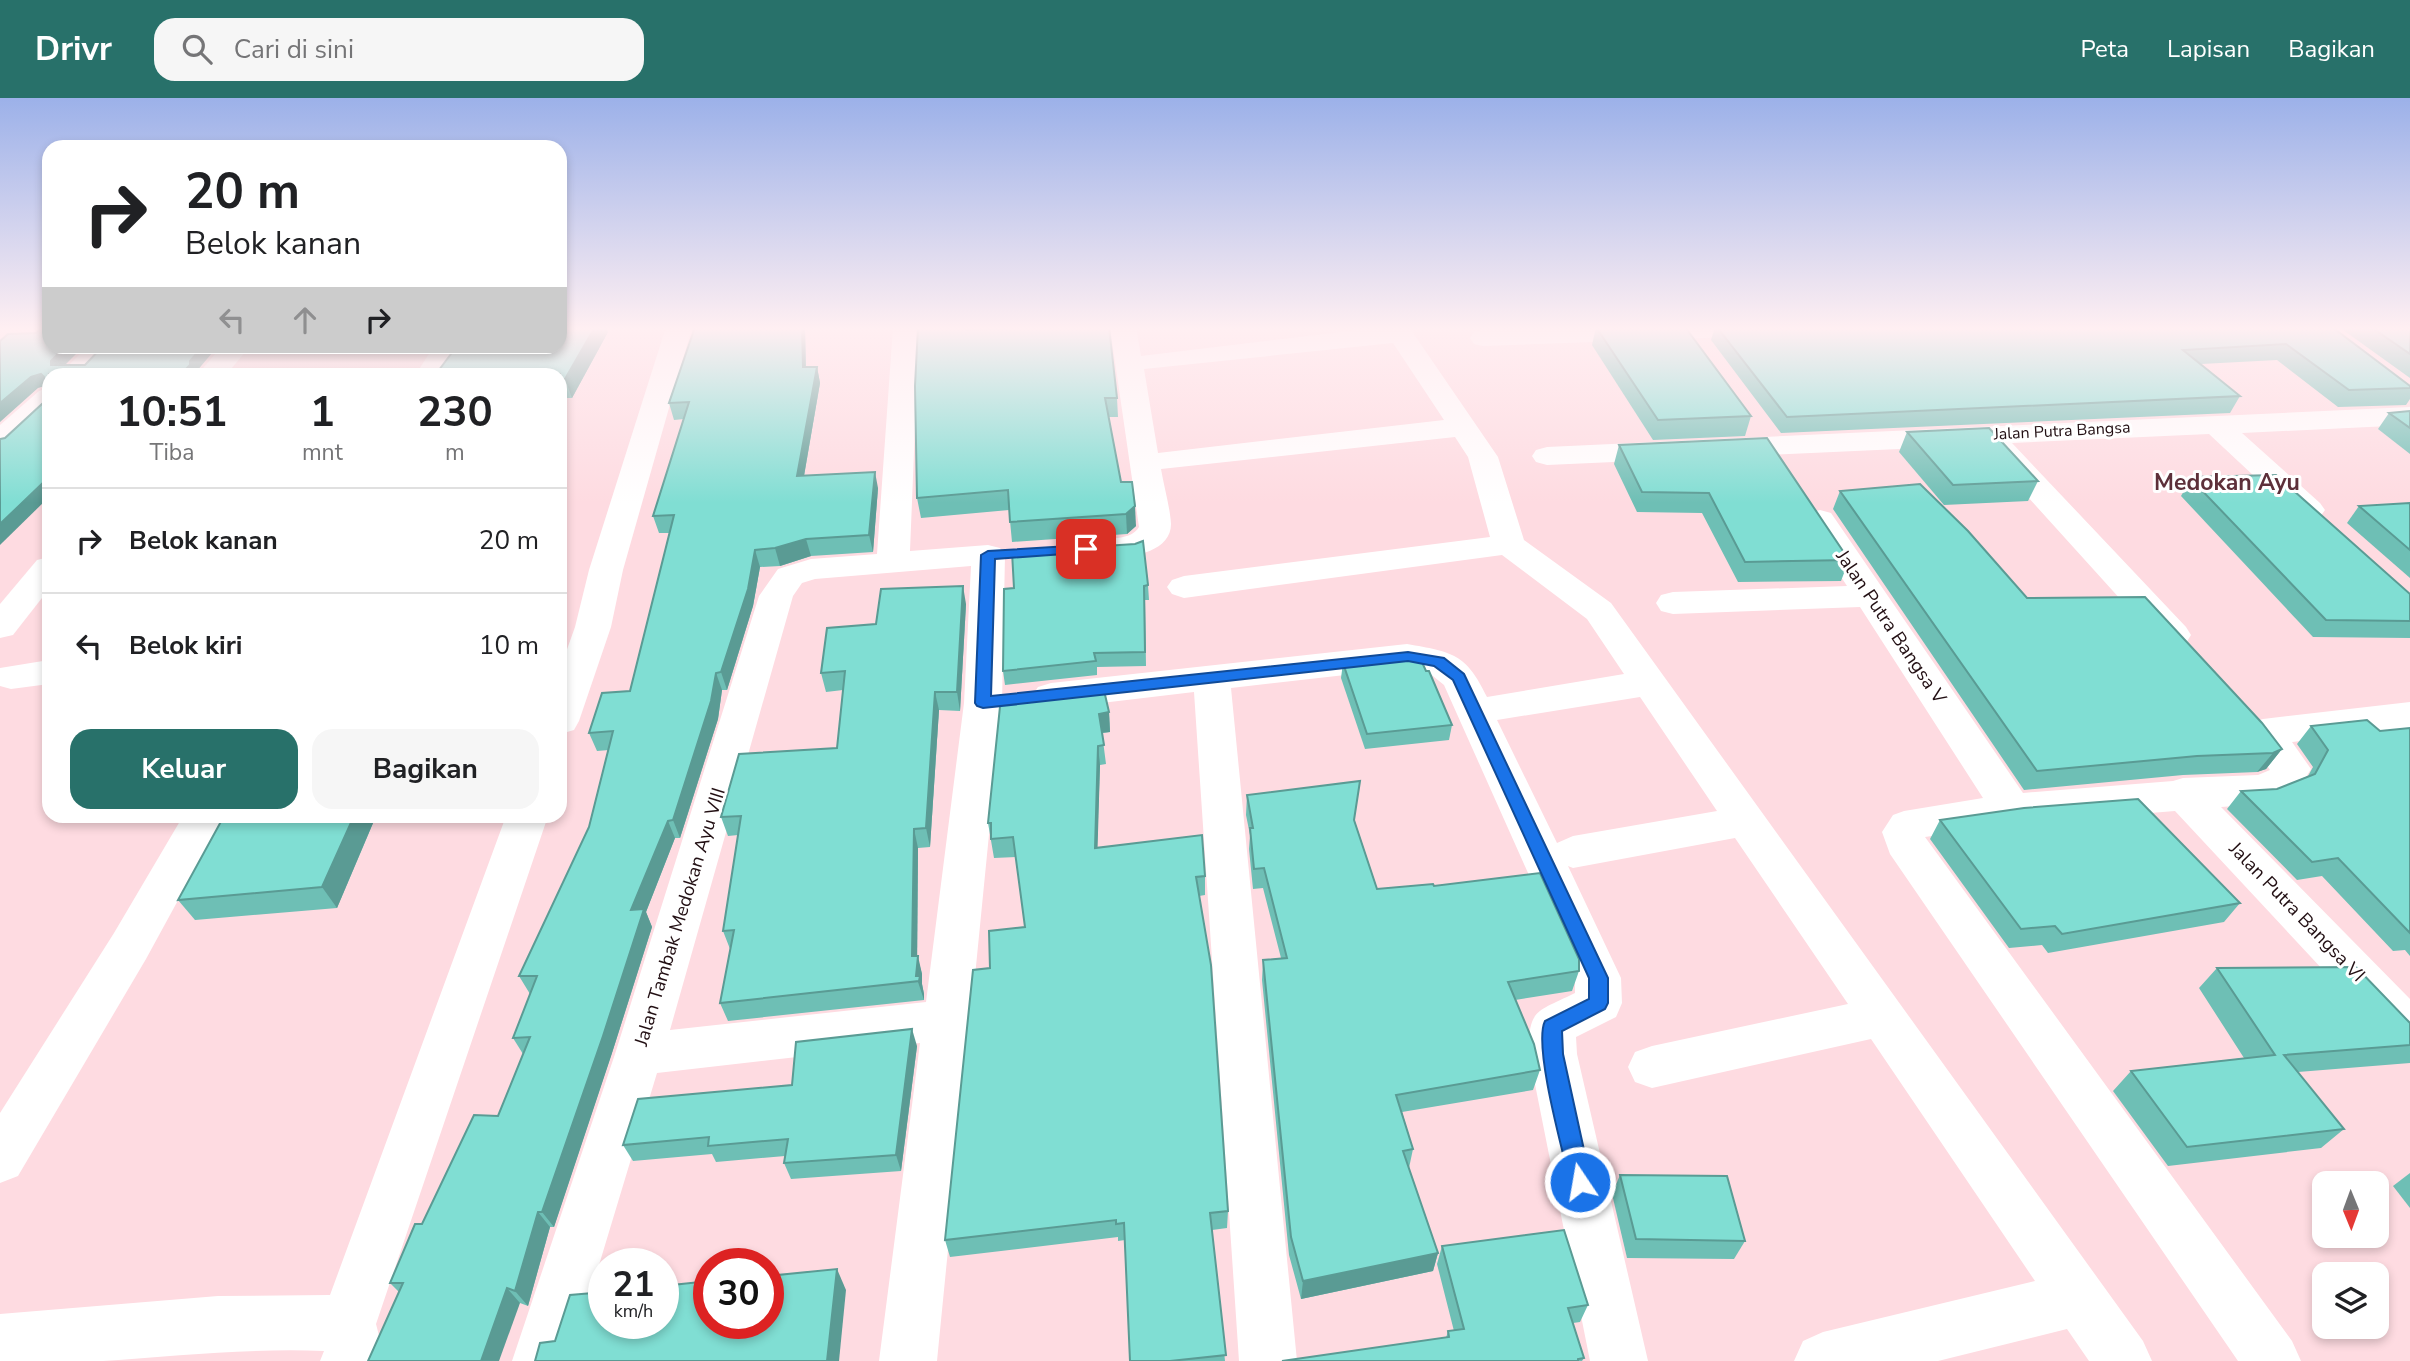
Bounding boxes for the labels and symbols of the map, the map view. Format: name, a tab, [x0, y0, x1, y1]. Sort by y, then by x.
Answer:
street label: Jalan Putra Bangsa	[1992, 416, 2131, 446]
district label: Medokan Ayu	[2154, 467, 2300, 498]
pin	[1056, 519, 1116, 579]
street label: Jalan Putra Bangsa V	[1829, 544, 1953, 710]
street label: Jalan Tambak Medokan Ayu VIII	[628, 785, 732, 1050]
street label: Jalan Putra Bangsa VI	[2223, 836, 2371, 988]
position arrow	[1543, 1145, 1617, 1219]
north arrow	[2312, 1171, 2389, 1248]
speed limit sign: 30	[693, 1248, 784, 1339]

